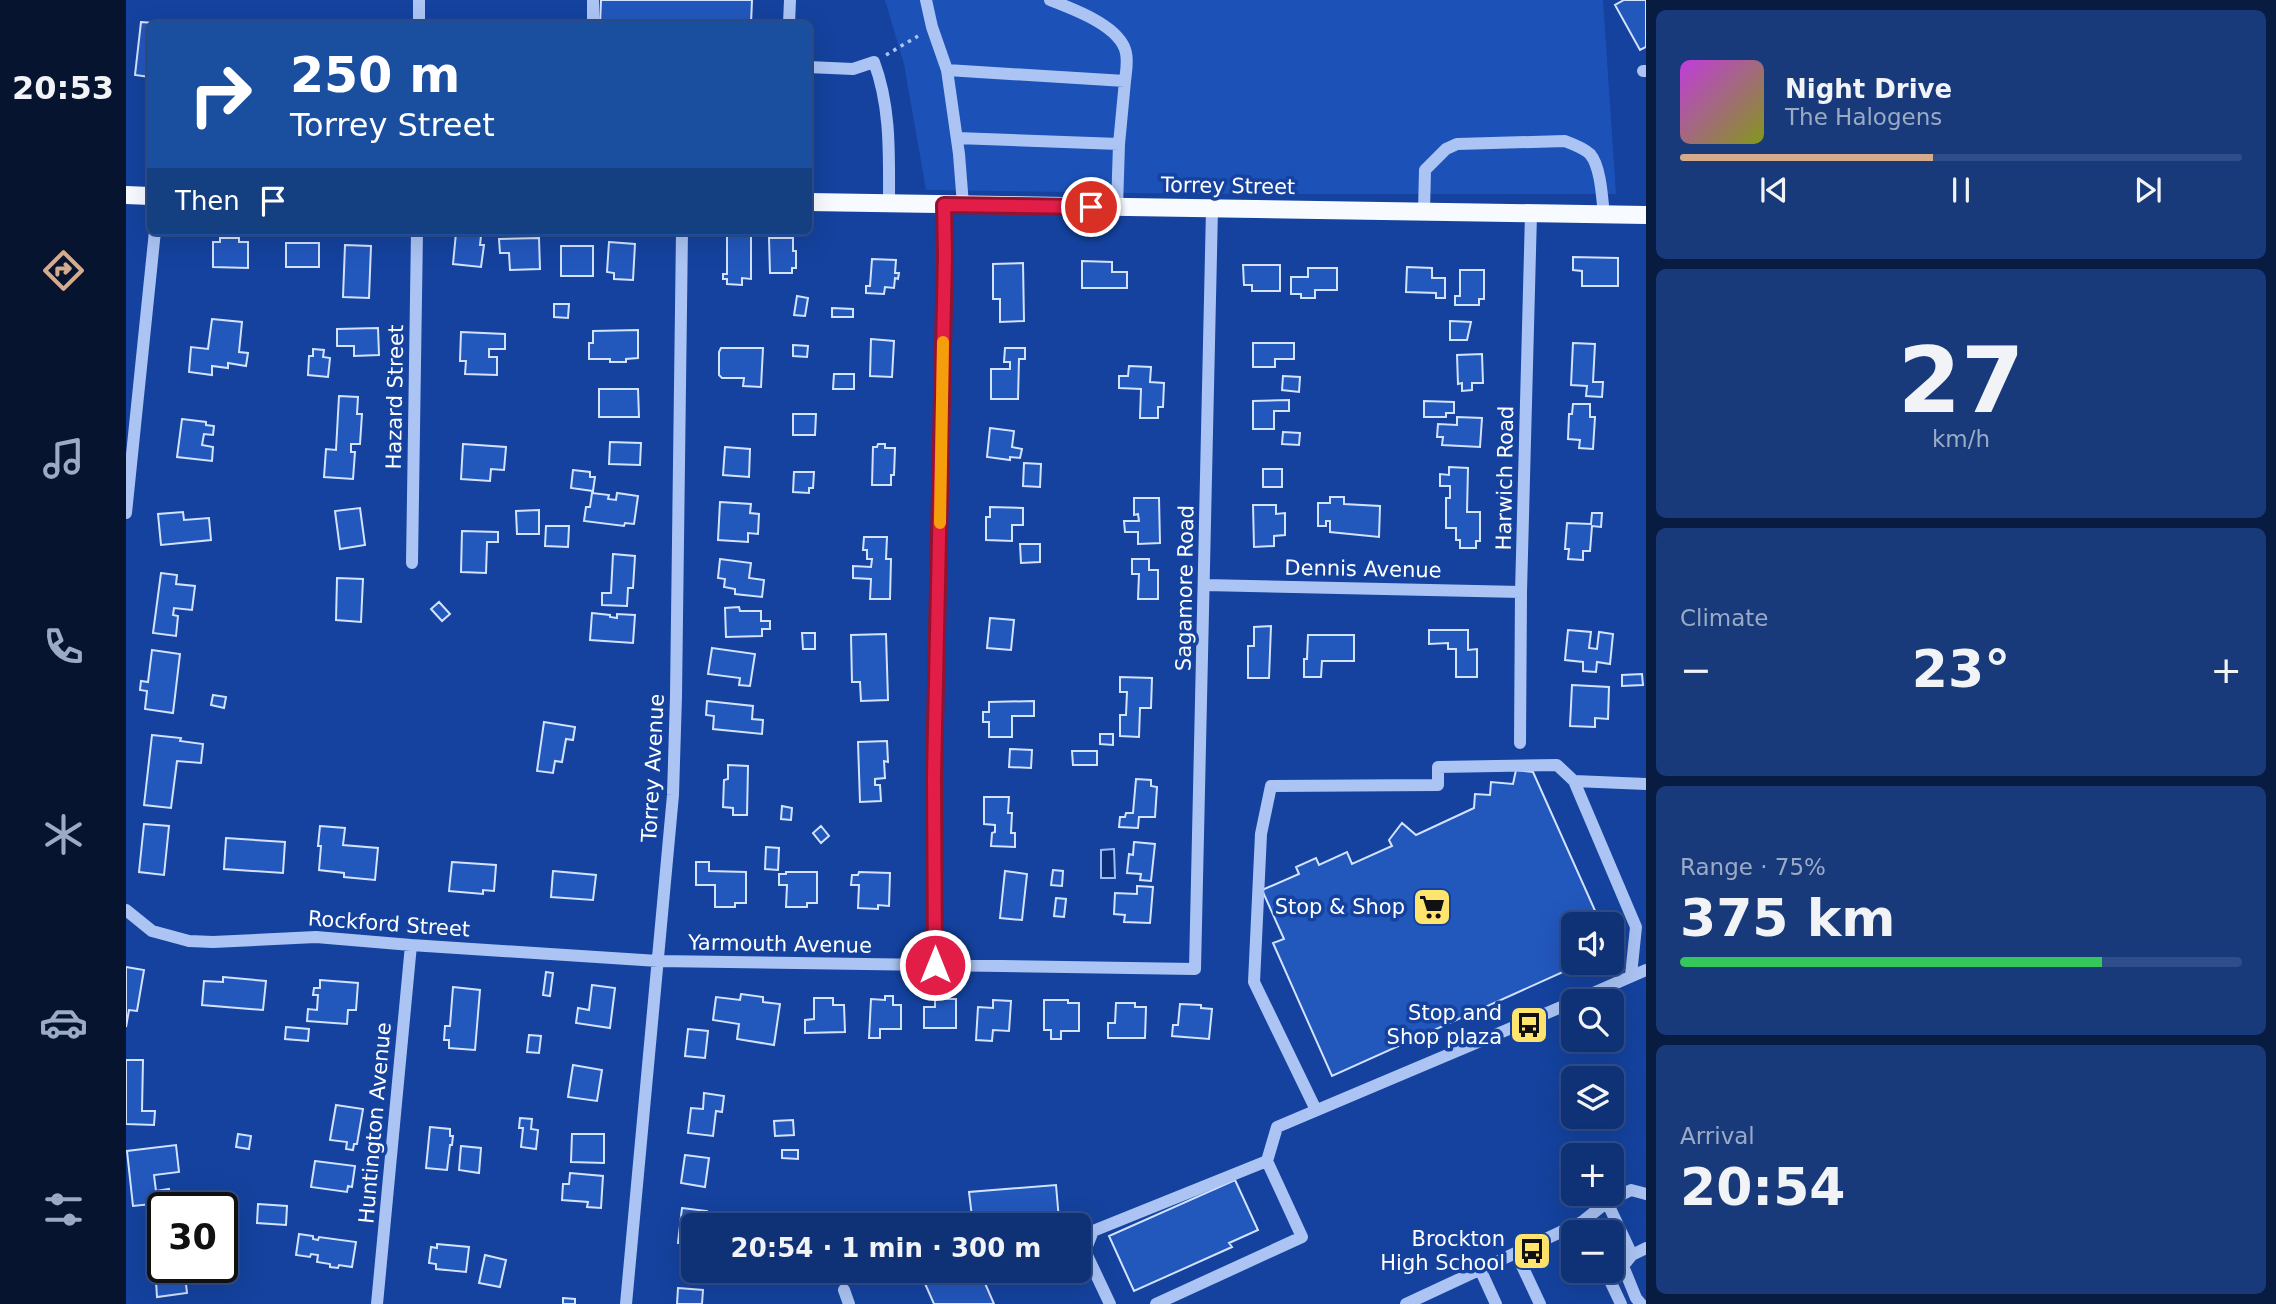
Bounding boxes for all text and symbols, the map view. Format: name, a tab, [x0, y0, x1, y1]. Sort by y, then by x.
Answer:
text: 250 m	[290, 47, 460, 104]
icon: right	[175, 49, 266, 140]
text: 20:53	[12, 69, 114, 107]
text: Night Drive	[1785, 74, 1952, 104]
text: The Halogens	[1785, 104, 1942, 130]
text: Torrey Street	[290, 106, 495, 144]
icon: previous	[1755, 171, 1793, 209]
icon: pause	[1942, 171, 1980, 209]
icon: next	[2129, 171, 2167, 209]
street label: Torrey Street	[1160, 173, 1295, 199]
pin	[1061, 177, 1121, 237]
icon: arrive	[254, 182, 292, 220]
text: Then	[175, 186, 240, 216]
icon: arrive	[1072, 188, 1110, 226]
icon: directions	[39, 246, 88, 295]
street label: Hazard Street	[382, 324, 408, 470]
text: 27	[1898, 328, 2024, 433]
street label: Harwich Road	[1492, 406, 1518, 550]
text: km/h	[1932, 426, 1990, 452]
icon: music	[39, 434, 88, 483]
street label: Sagamore Road	[1172, 505, 1198, 671]
street label: Dennis Avenue	[1284, 556, 1442, 582]
text: Climate	[1680, 605, 1769, 631]
icon: phone	[39, 622, 88, 671]
text: 23°	[1912, 639, 2010, 699]
text: −	[1680, 648, 1712, 692]
text: +	[2210, 648, 2242, 692]
street label: Torrey Avenue	[637, 693, 669, 844]
icon: climate	[39, 810, 88, 859]
text: Range · 75%	[1680, 854, 1826, 880]
supermarket icon: Stop & Shop	[1411, 886, 1453, 928]
text: 375 km	[1680, 888, 1895, 948]
place label: Stop & Shop	[1275, 895, 1405, 919]
street label: Rockford Street	[307, 906, 471, 942]
map controls	[1561, 912, 1624, 1283]
button: sound	[1561, 912, 1624, 975]
position arrow	[898, 928, 972, 1002]
street label: Yarmouth Avenue	[687, 930, 872, 958]
button: search	[1561, 989, 1624, 1052]
icon: car	[39, 998, 88, 1047]
place label: Stop and Shop plaza	[1387, 1001, 1502, 1049]
bus stop icon: Stop and Shop plaza	[1508, 1004, 1550, 1046]
street label: Huntington Avenue	[354, 1021, 396, 1225]
button: layers	[1561, 1066, 1624, 1129]
text: Arrival	[1680, 1123, 1755, 1149]
button: +	[1561, 1143, 1624, 1206]
text: 20:54	[1680, 1157, 1846, 1217]
icon: filters	[39, 1185, 88, 1234]
speed limit sign: 30	[147, 1192, 238, 1283]
button: −	[1561, 1220, 1624, 1283]
place label: Brockton High School	[1380, 1227, 1505, 1275]
bus stop icon: Brockton High School	[1511, 1230, 1553, 1272]
text: 20:54 · 1 min · 300 m	[731, 1233, 1041, 1263]

